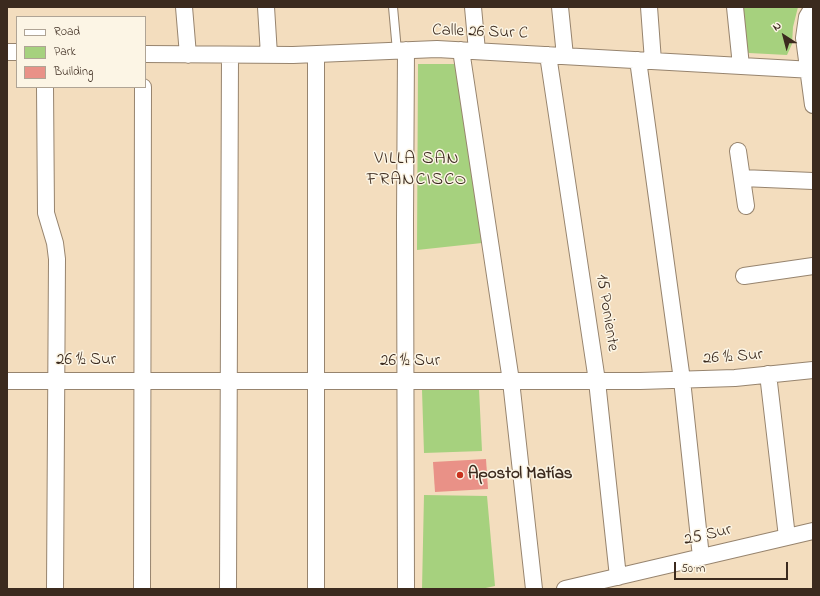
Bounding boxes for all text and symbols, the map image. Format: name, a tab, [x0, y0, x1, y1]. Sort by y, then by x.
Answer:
legend	[16, 16, 146, 88]
north arrow	[764, 16, 804, 56]
text: N	[769, 18, 785, 35]
street label: Calle 26 Sur C	[432, 21, 528, 45]
text: Road	[54, 23, 80, 41]
text: Park	[54, 43, 76, 61]
text: Building	[54, 63, 93, 81]
district label: VILLA SAN FRANCISCO	[367, 149, 467, 192]
street label: 15 Poniente	[590, 273, 622, 353]
street label: 26 ½ Sur	[702, 346, 764, 370]
street label: 26 ½ Sur	[56, 351, 116, 371]
street label: 26 ½ Sur	[380, 352, 440, 372]
place label: Apostol Matías	[468, 465, 572, 485]
marker: Apostol Matías	[455, 470, 465, 480]
street label: 25 Sur	[682, 521, 734, 551]
scale bar	[676, 554, 790, 580]
text: 50 m	[681, 560, 705, 578]

